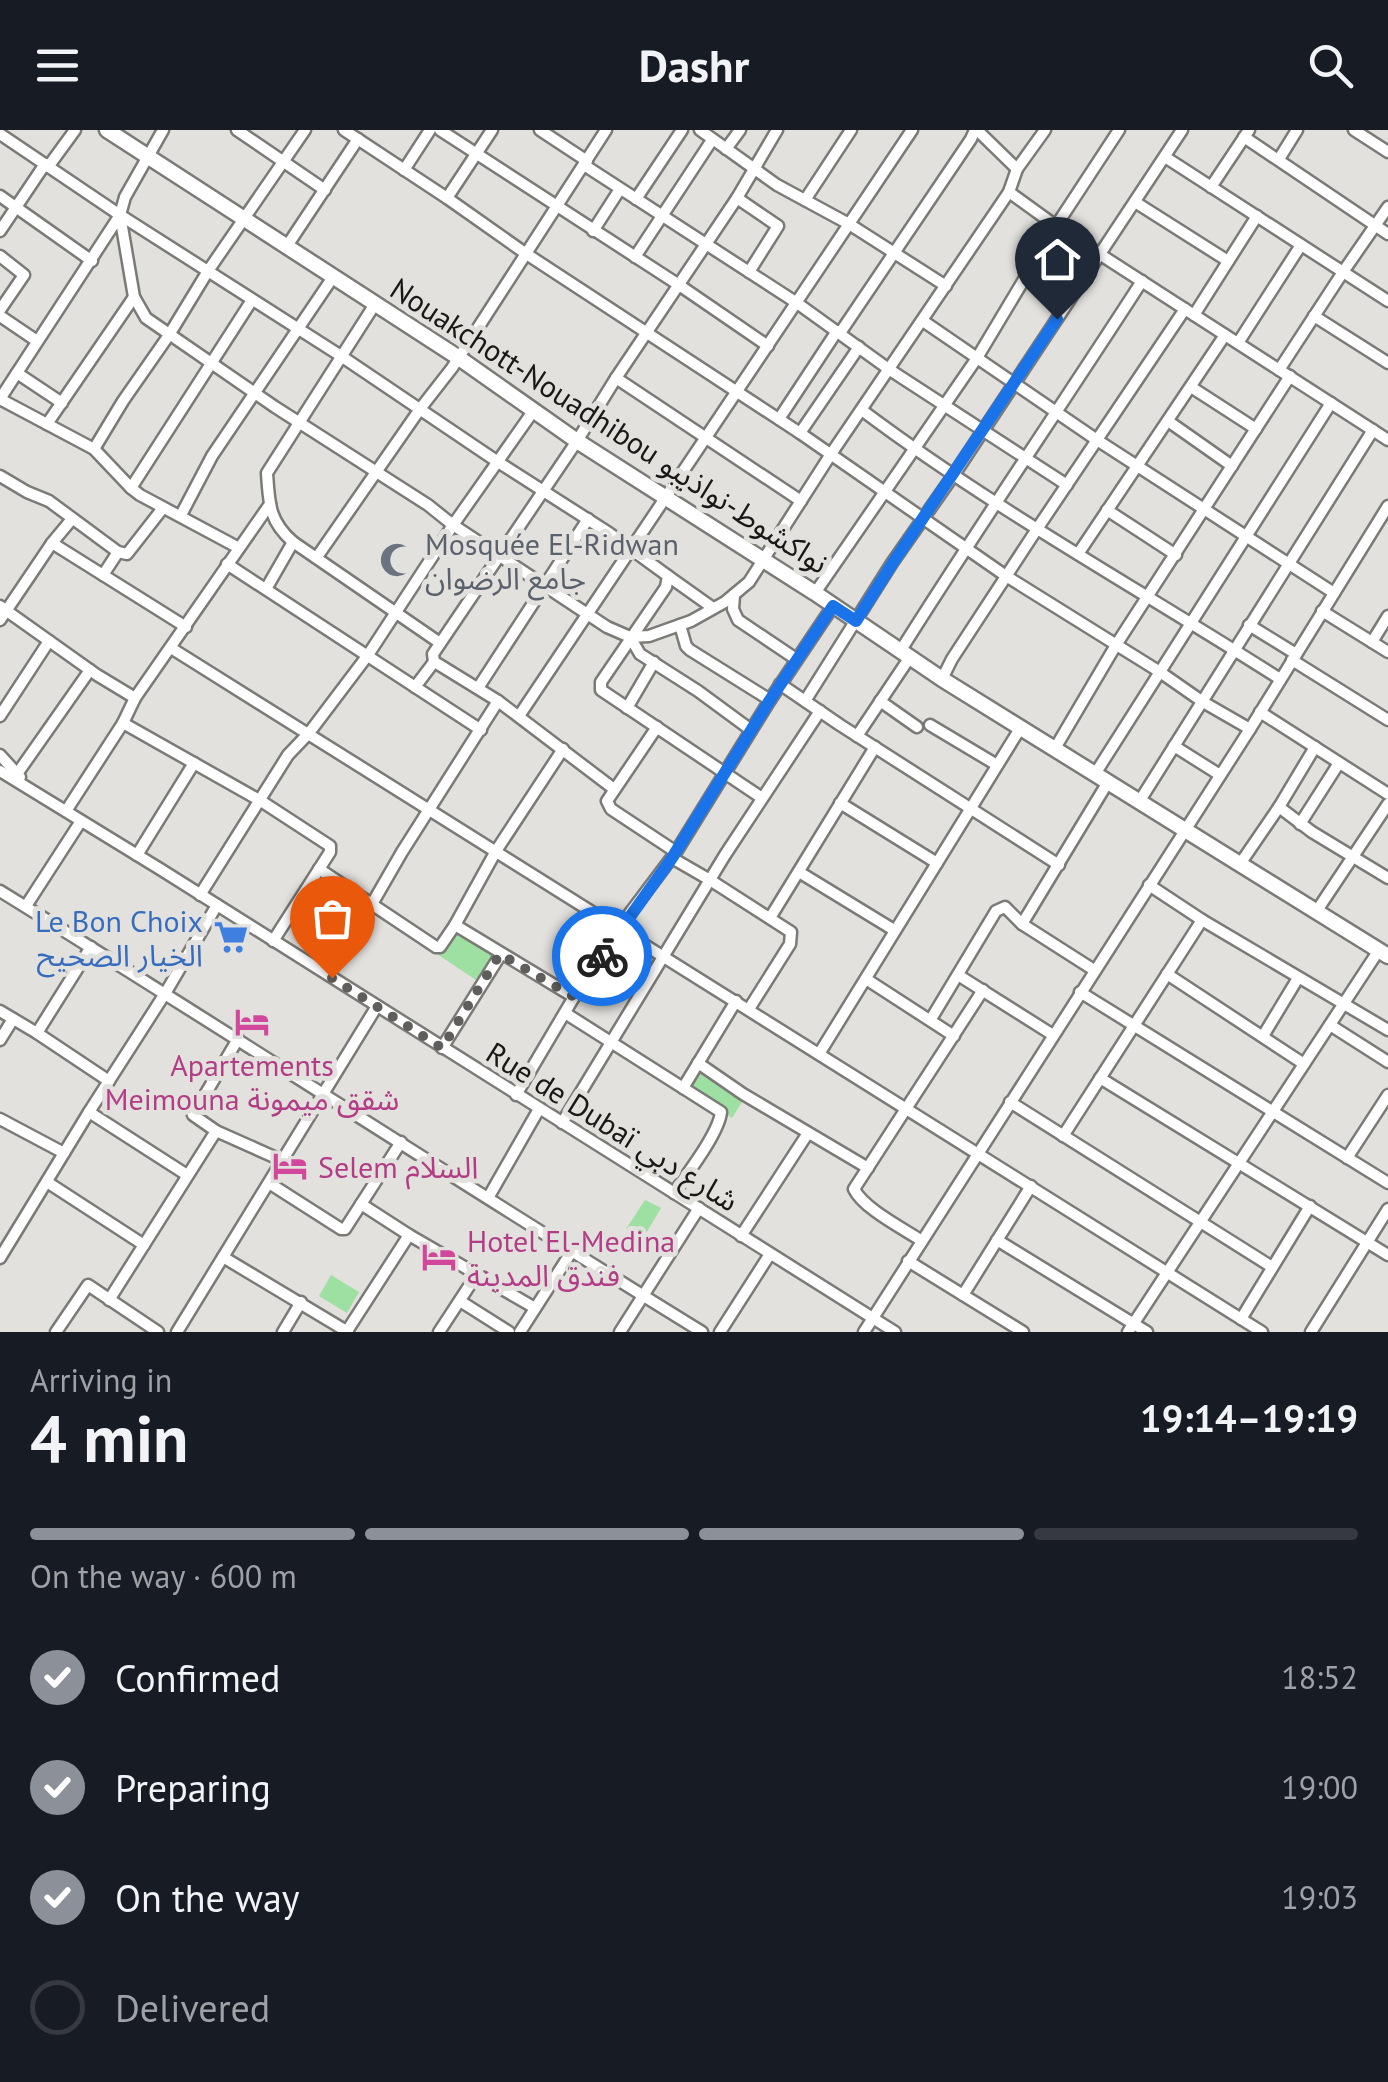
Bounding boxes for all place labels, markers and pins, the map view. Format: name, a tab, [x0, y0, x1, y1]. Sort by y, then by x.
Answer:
pin	[1015, 217, 1100, 320]
place label: Mosquée El-Ridwan جامع الرضوان	[425, 524, 679, 601]
mosque icon: Mosquée El-Ridwan جامع الرضوان	[378, 541, 416, 579]
pin	[290, 876, 375, 979]
place label: Le Bon Choix الخيار الصحيح	[35, 901, 203, 978]
supermarket icon: Le Bon Choix الخيار الصحيح	[212, 918, 250, 956]
hotel icon: Apartements Meimouna شقق ميمونة	[233, 1003, 271, 1041]
place label: Apartements Meimouna شقق ميمونة	[105, 1045, 399, 1118]
hotel icon: Selem السلام	[271, 1147, 309, 1185]
place label: Selem السلام	[318, 1147, 478, 1190]
place label: Hotel El-Medina فندق المدينة	[467, 1221, 675, 1294]
hotel icon: Hotel El-Medina فندق المدينة	[420, 1238, 458, 1276]

